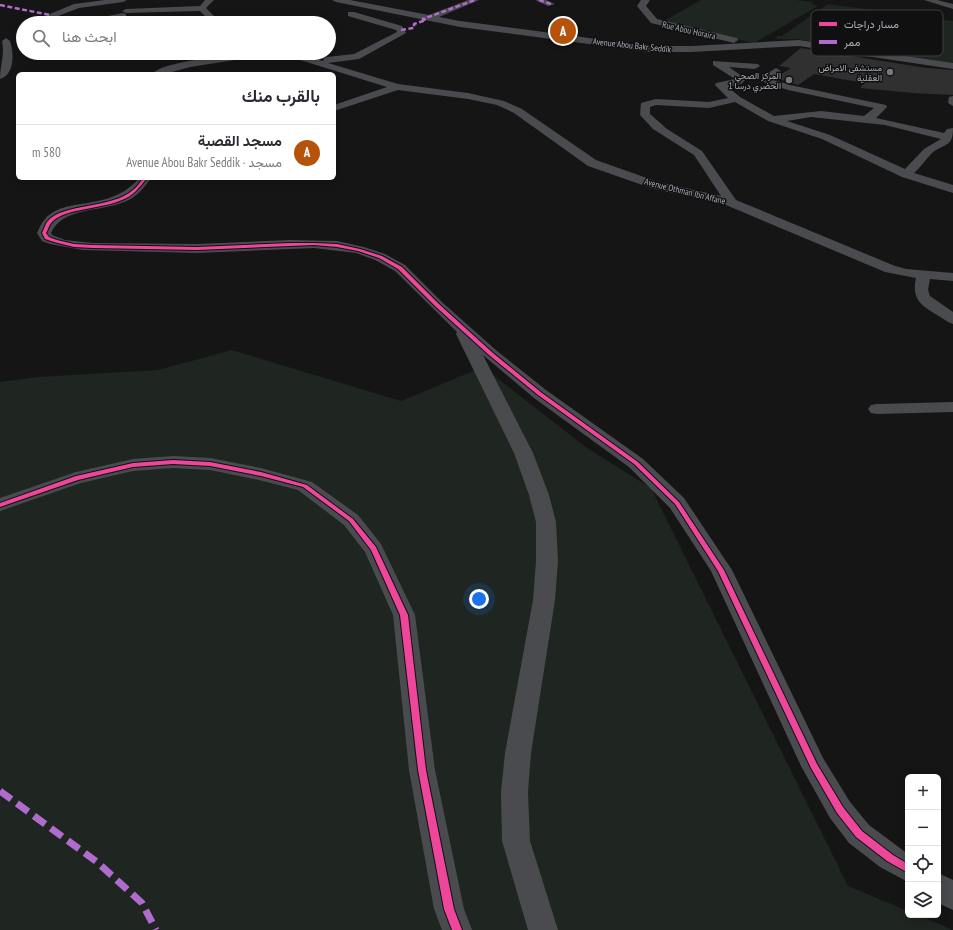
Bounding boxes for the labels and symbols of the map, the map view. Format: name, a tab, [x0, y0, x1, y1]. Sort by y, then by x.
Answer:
legend	[811, 10, 943, 56]
pin: A	[550, 16, 576, 46]
text: مسار دراجات	[844, 17, 899, 31]
street label: Rue Abou Horaira	[661, 19, 717, 42]
street label: Avenue Abou Bakr Seddik	[592, 35, 672, 55]
text: ممر	[843, 35, 861, 49]
place label: مستشفى الامراض العقلية	[818, 62, 882, 83]
marker: مستشفى الامراض العقلية	[885, 67, 895, 77]
place label: المركز الصحي الحضري درسا 1	[729, 70, 781, 93]
marker: المركز الصحي الحضري درسا 1	[784, 75, 794, 85]
street label: Avenue Othman Ibn Affane	[643, 176, 727, 206]
your location	[469, 589, 489, 609]

